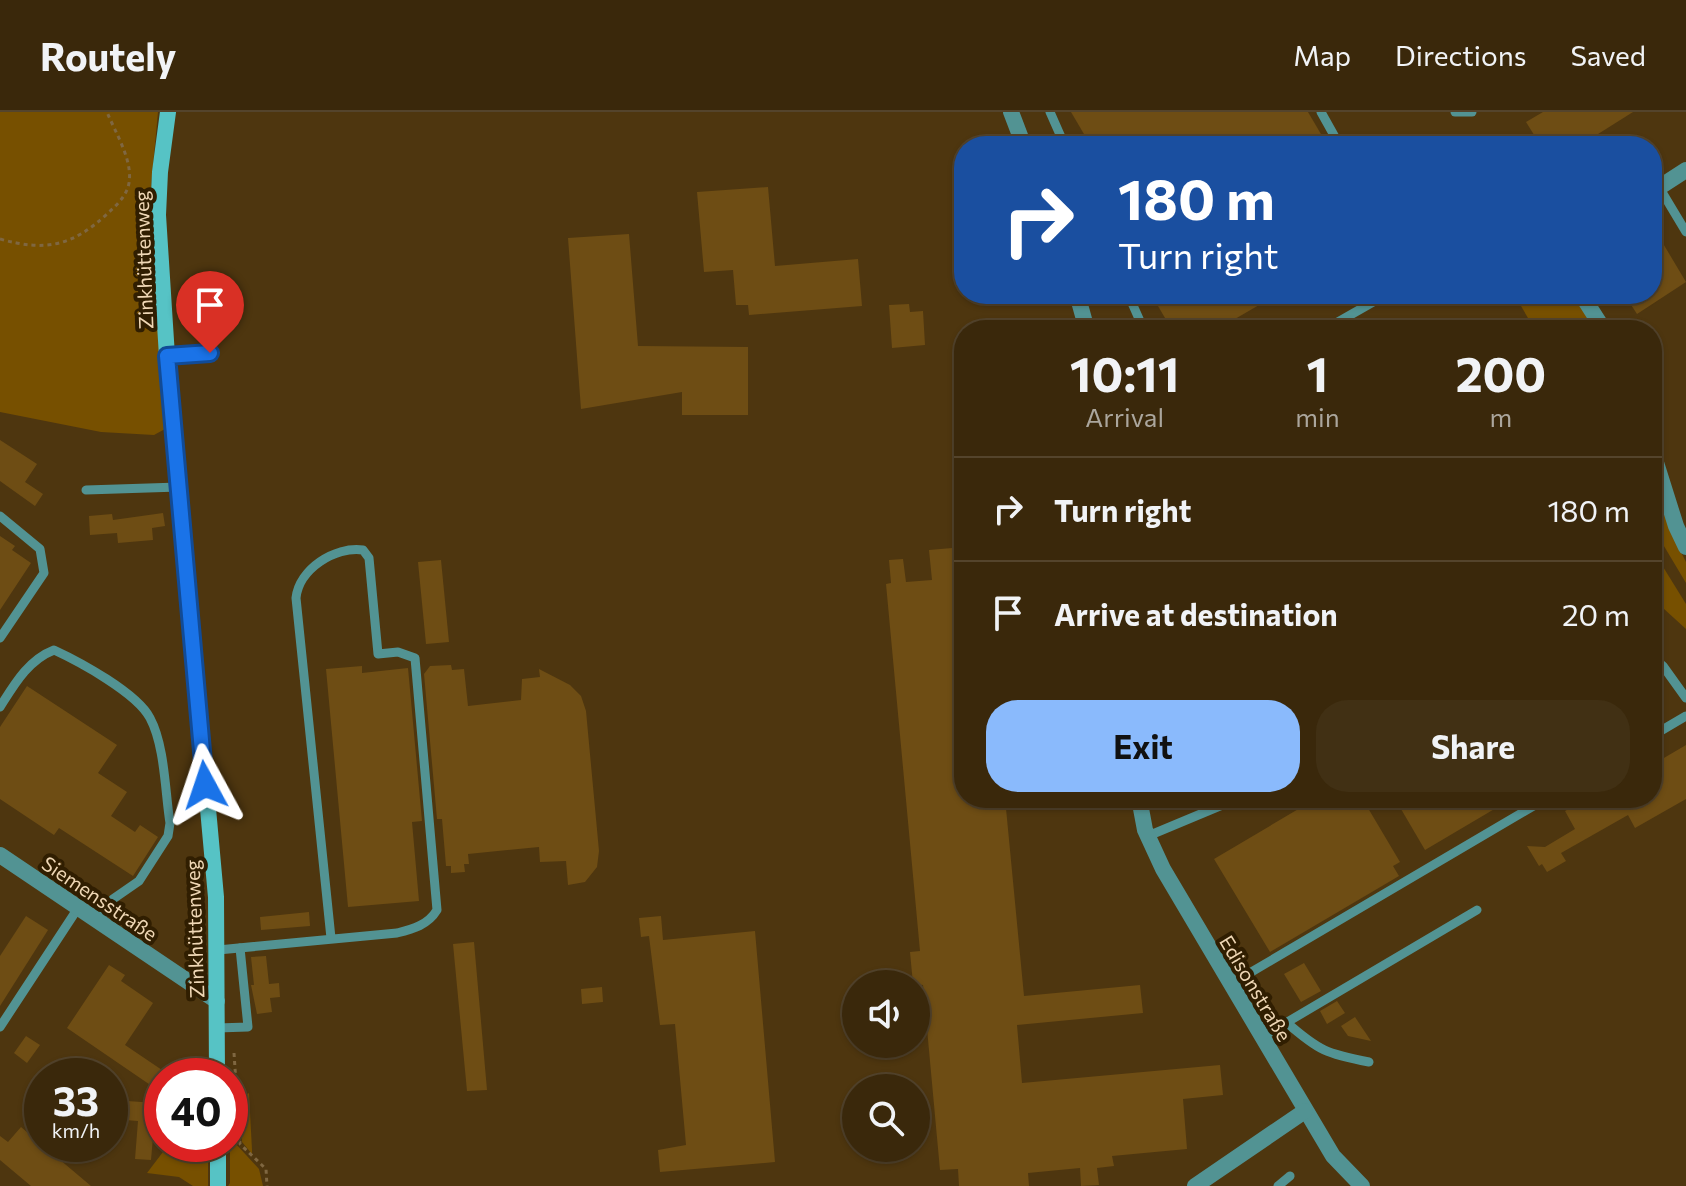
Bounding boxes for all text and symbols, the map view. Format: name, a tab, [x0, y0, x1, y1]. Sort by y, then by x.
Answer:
text: Routely	[40, 32, 176, 79]
text: Map	[1293, 38, 1351, 72]
text: Directions	[1395, 38, 1526, 72]
text: Saved	[1570, 38, 1646, 72]
text: 180 m	[1118, 163, 1275, 232]
icon: right	[986, 168, 1090, 272]
street label: Zinkhüttenweg	[129, 190, 157, 330]
text: Turn right	[1118, 232, 1279, 276]
pin	[176, 271, 244, 353]
icon: arrive	[188, 283, 232, 327]
text: 10:11	[1070, 343, 1180, 402]
text: 1	[1307, 343, 1328, 402]
text: 200	[1455, 343, 1546, 402]
text: Arrival	[1085, 401, 1164, 432]
text: min	[1295, 401, 1340, 432]
text: m	[1489, 401, 1512, 432]
icon: right	[986, 487, 1030, 531]
text: Turn right	[1054, 491, 1191, 528]
text: 180 m	[1547, 491, 1630, 528]
icon: arrive	[986, 591, 1030, 635]
text: Arrive at destination	[1054, 595, 1338, 632]
text: 20 m	[1562, 595, 1630, 632]
button: Exit	[986, 700, 1300, 792]
button: Share	[1316, 700, 1630, 792]
position arrow	[163, 743, 247, 827]
street label: Siemensstraße	[38, 851, 162, 945]
street label: Zinkhüttenweg	[180, 859, 208, 999]
street label: Edisonstraße	[1215, 931, 1297, 1045]
map controls	[842, 970, 930, 1162]
button: sound	[842, 970, 930, 1058]
speed limit sign: 40	[144, 1058, 248, 1162]
button: search	[842, 1074, 930, 1162]
text: 33	[53, 1075, 99, 1124]
text: km/h	[52, 1118, 100, 1142]

